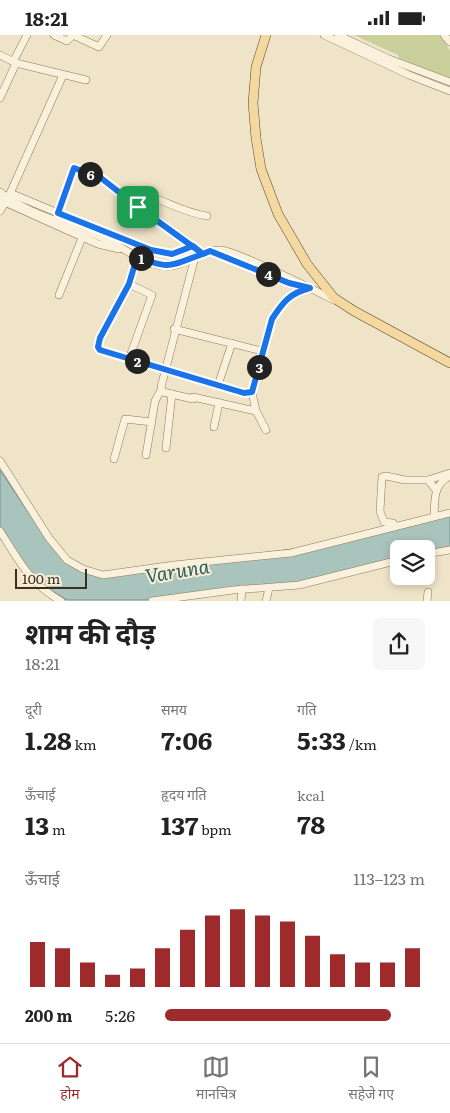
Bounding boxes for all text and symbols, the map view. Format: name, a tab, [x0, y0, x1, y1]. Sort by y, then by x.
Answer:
text: 18:21	[25, 4, 68, 32]
pin: 6	[78, 161, 102, 187]
text: 6	[86, 164, 95, 184]
pin	[117, 186, 159, 228]
icon: arrive	[124, 193, 152, 221]
pin: 1	[128, 245, 154, 271]
text: 1	[139, 248, 144, 268]
pin: 4	[256, 261, 280, 287]
text: 4	[264, 264, 273, 284]
pin: 2	[124, 349, 150, 373]
text: 2	[134, 351, 141, 371]
pin: 3	[246, 355, 272, 379]
text: 3	[256, 357, 263, 377]
map controls	[390, 540, 435, 585]
button: layers	[390, 540, 435, 585]
water label: Varuna	[143, 551, 211, 589]
scale bar	[15, 565, 88, 589]
text: 100 m	[22, 568, 60, 588]
text: शाम की दौड़	[25, 611, 155, 653]
button: share	[373, 618, 425, 670]
text: 18:21	[25, 651, 60, 675]
text: दूरी	[25, 699, 42, 719]
text: समय	[161, 699, 187, 719]
text: गति	[297, 699, 317, 719]
text: 1.28	[25, 721, 72, 758]
text: 7:06	[161, 721, 212, 758]
text: 5:33	[297, 721, 346, 758]
text: km	[72, 734, 97, 754]
text: /km	[346, 734, 377, 754]
text: ऊँचाई	[25, 784, 55, 804]
text: हृदय गति	[161, 784, 207, 804]
text: kcal	[297, 785, 325, 805]
text: 78	[297, 805, 325, 842]
text: 13	[25, 806, 49, 843]
text: 137	[161, 806, 198, 843]
text: m	[49, 819, 66, 839]
text: bpm	[198, 819, 232, 839]
text: ऊँचाई	[25, 866, 60, 890]
text: 113–123 m	[353, 866, 425, 890]
text: 200 m	[25, 1003, 72, 1027]
text: 5:26	[105, 1003, 135, 1027]
tab: होम	[56, 1053, 84, 1105]
tab: मानचित्र	[196, 1053, 236, 1105]
tab: सहेजे गए	[348, 1053, 394, 1105]

